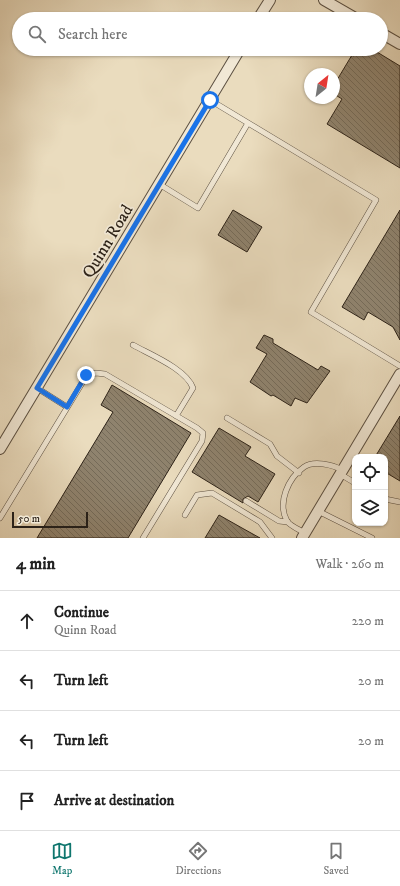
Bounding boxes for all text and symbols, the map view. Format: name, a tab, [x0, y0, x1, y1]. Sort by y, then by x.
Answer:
search box	[12, 12, 388, 56]
icon: search	[26, 23, 48, 45]
text: Search here	[58, 25, 127, 44]
north arrow	[304, 68, 340, 104]
route start	[201, 91, 219, 109]
street label: Quinn Road	[77, 200, 139, 282]
route end	[77, 366, 95, 384]
map controls	[352, 454, 388, 526]
button: locate	[352, 454, 388, 490]
button: layers	[352, 490, 388, 526]
scale bar	[12, 510, 88, 529]
text: 50 m	[18, 512, 40, 526]
text: 4 min	[16, 553, 55, 575]
text: Walk · 260 m	[316, 556, 384, 572]
text: Continue	[54, 603, 109, 622]
icon: ahead	[16, 610, 38, 632]
text: 220 m	[352, 613, 384, 629]
text: Quinn Road	[54, 622, 117, 638]
icon: left	[16, 670, 38, 692]
text: Turn left	[54, 671, 108, 690]
text: 20 m	[358, 673, 384, 689]
icon: left	[16, 730, 38, 752]
text: Turn left	[54, 731, 108, 750]
text: 20 m	[358, 733, 384, 749]
icon: arrive	[16, 790, 38, 812]
text: Arrive at destination	[54, 791, 174, 810]
tab: Map	[51, 840, 73, 878]
tab: Directions	[176, 840, 221, 878]
tab: Saved	[324, 840, 349, 878]

